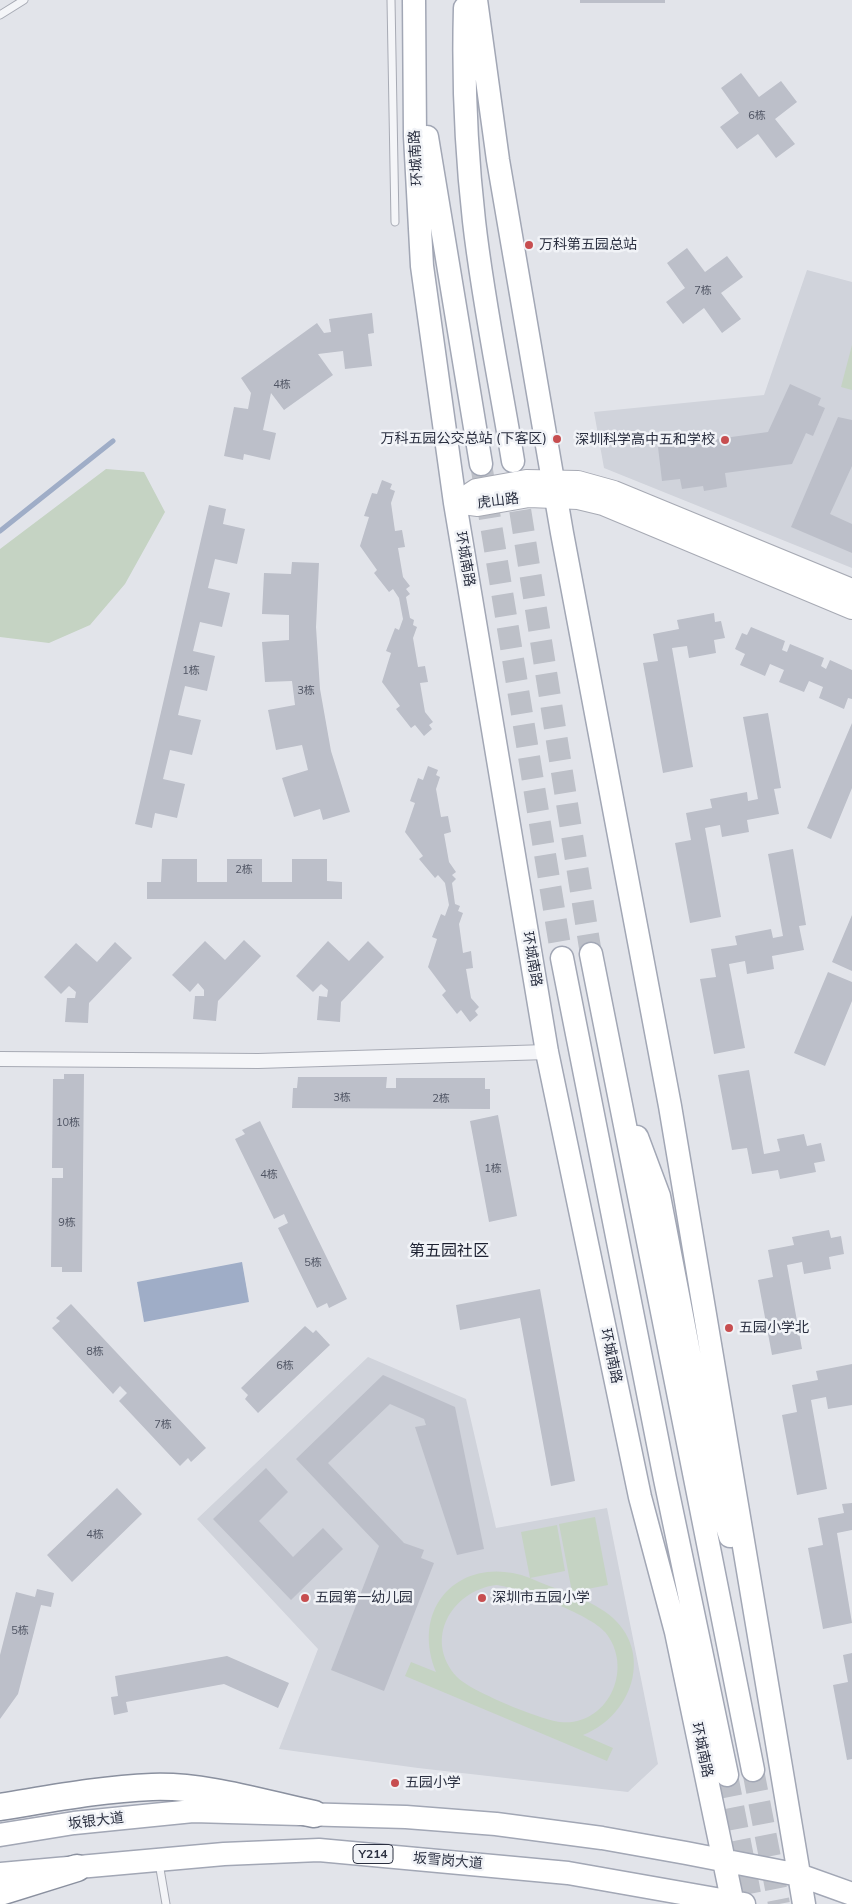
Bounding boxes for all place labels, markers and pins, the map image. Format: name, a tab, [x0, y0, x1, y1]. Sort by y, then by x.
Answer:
place label: 万科第五园总站	[539, 237, 637, 253]
marker: 万科第五园总站	[523, 239, 535, 251]
place label: 万科五园公交总站 (下客区)	[380, 431, 547, 447]
place label: 深圳科学高中五和学校	[575, 432, 715, 448]
marker: 万科五园公交总站 (下客区)	[551, 433, 563, 445]
marker: 深圳科学高中五和学校	[719, 434, 731, 446]
place label: 五园小学北	[739, 1320, 809, 1336]
marker: 五园小学北	[723, 1322, 735, 1334]
place label: 五园第一幼儿园	[315, 1590, 413, 1606]
place label: 深圳市五园小学	[492, 1590, 590, 1606]
marker: 五园第一幼儿园	[299, 1592, 311, 1604]
marker: 深圳市五园小学	[476, 1592, 488, 1604]
place label: 五园小学	[405, 1775, 461, 1791]
marker: 五园小学	[389, 1777, 401, 1789]

